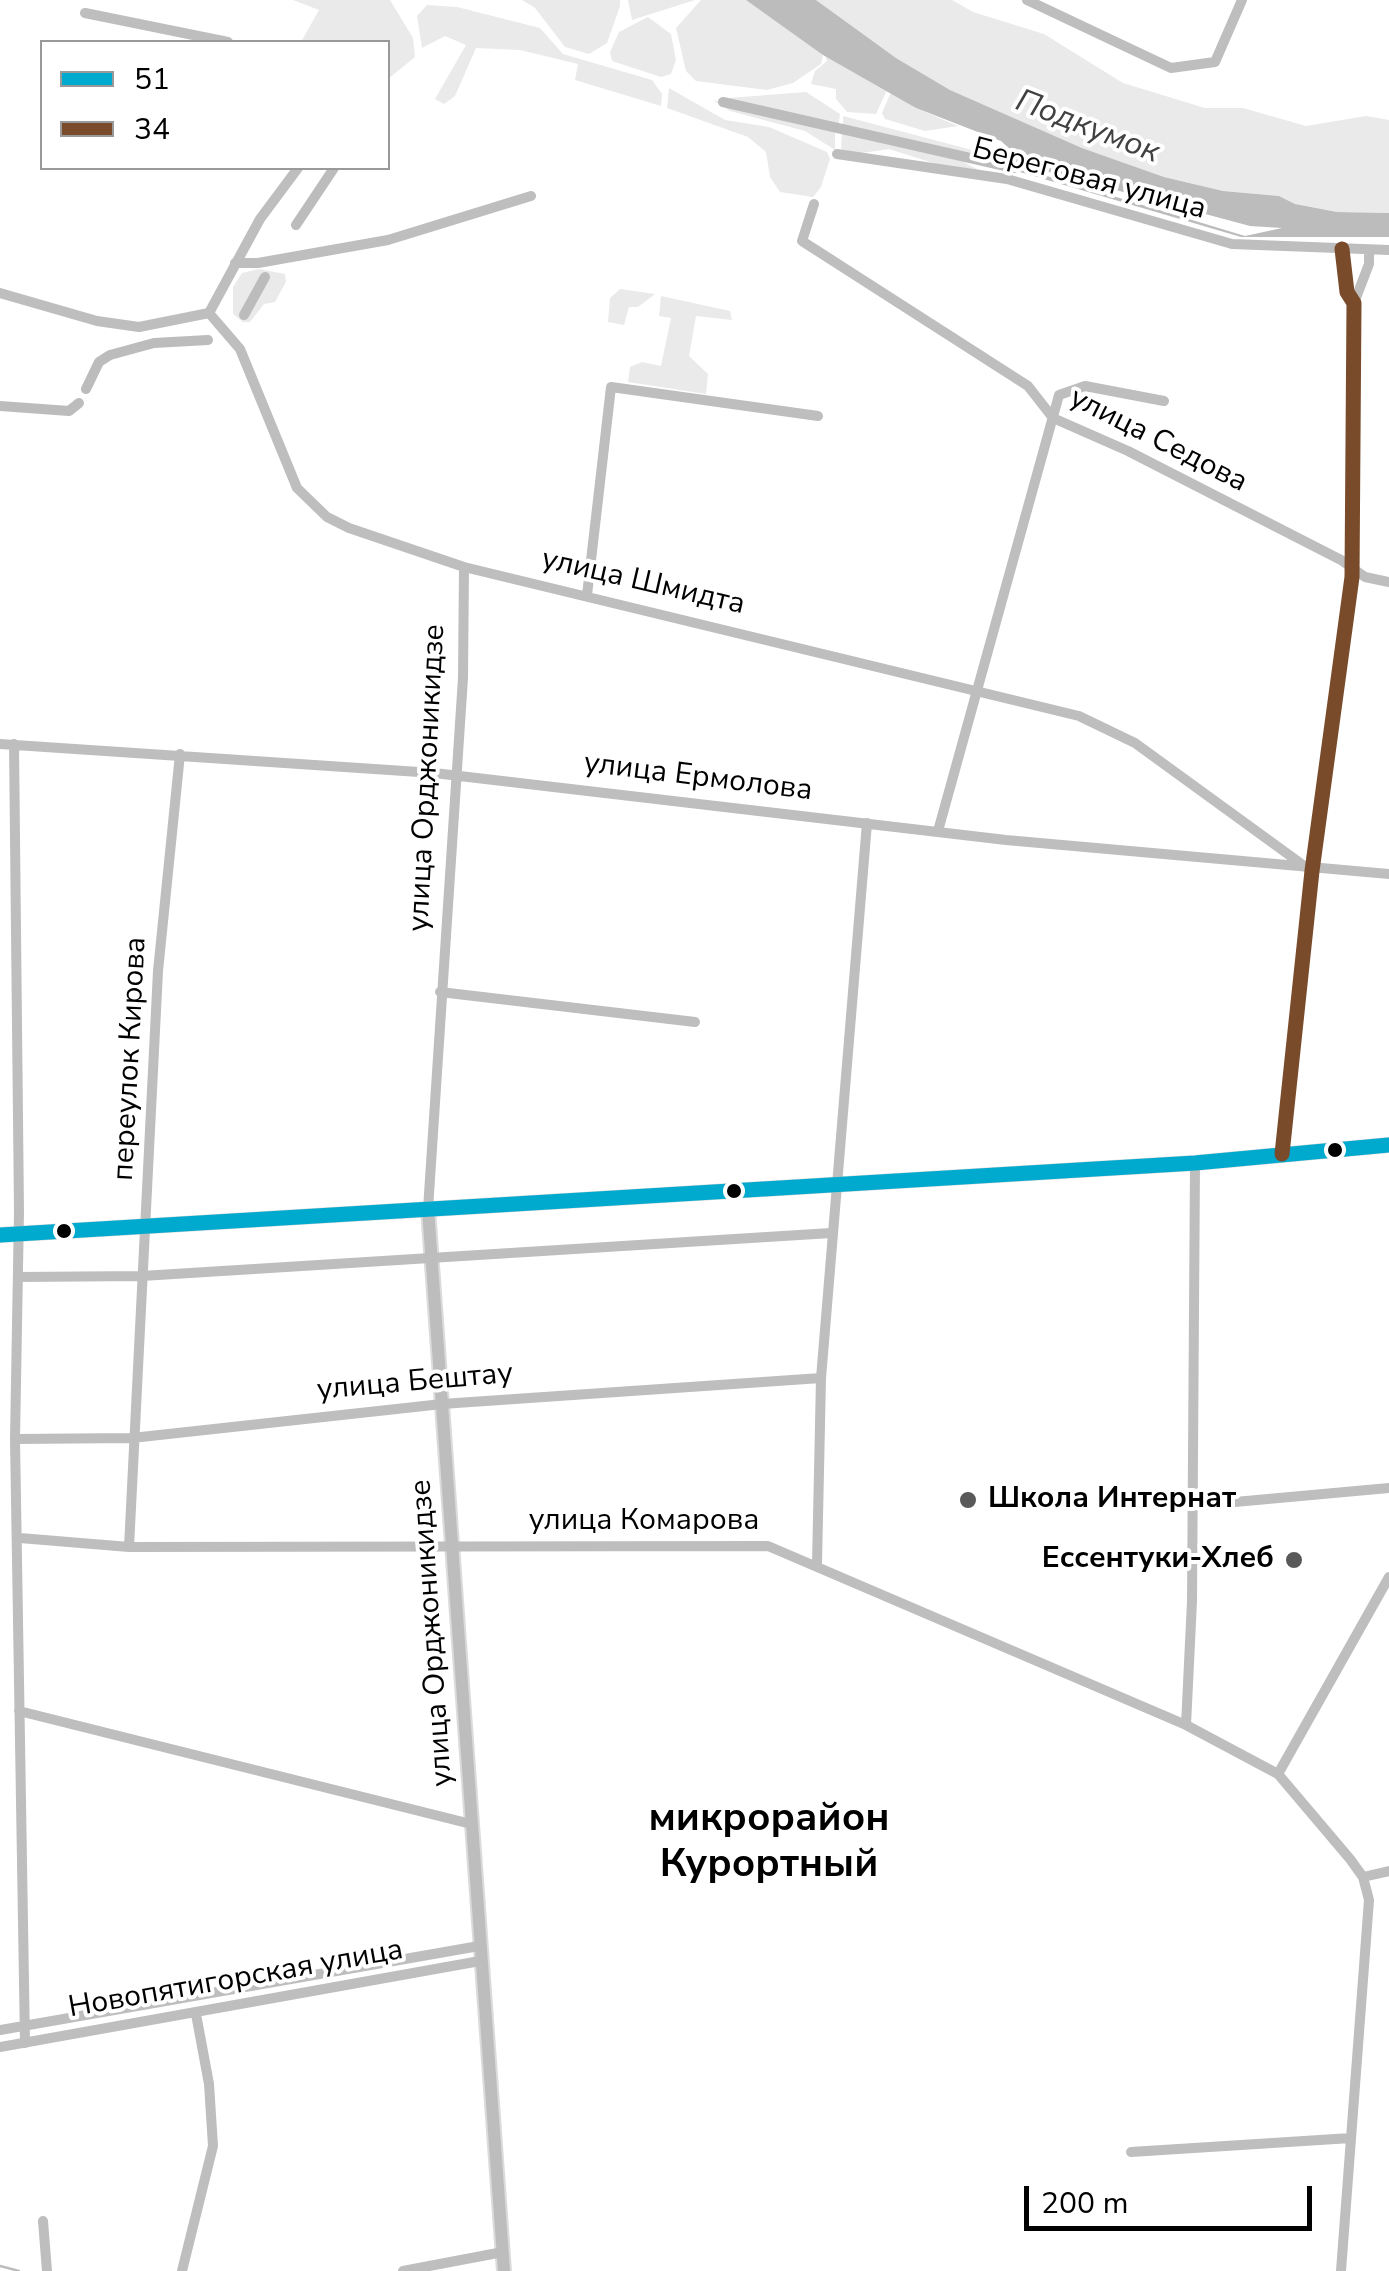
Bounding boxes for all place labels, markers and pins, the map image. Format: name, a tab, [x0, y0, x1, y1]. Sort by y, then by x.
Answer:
unlabelled marker	[1325, 1140, 1345, 1160]
unlabelled marker	[724, 1181, 744, 1201]
unlabelled marker	[54, 1221, 74, 1241]
place label: Школа Интернат	[988, 1482, 1236, 1518]
marker: Школа Интернат	[957, 1489, 979, 1511]
place label: Ессентуки-Хлеб	[1042, 1542, 1274, 1578]
marker: Ессентуки-Хлеб	[1283, 1549, 1305, 1571]

